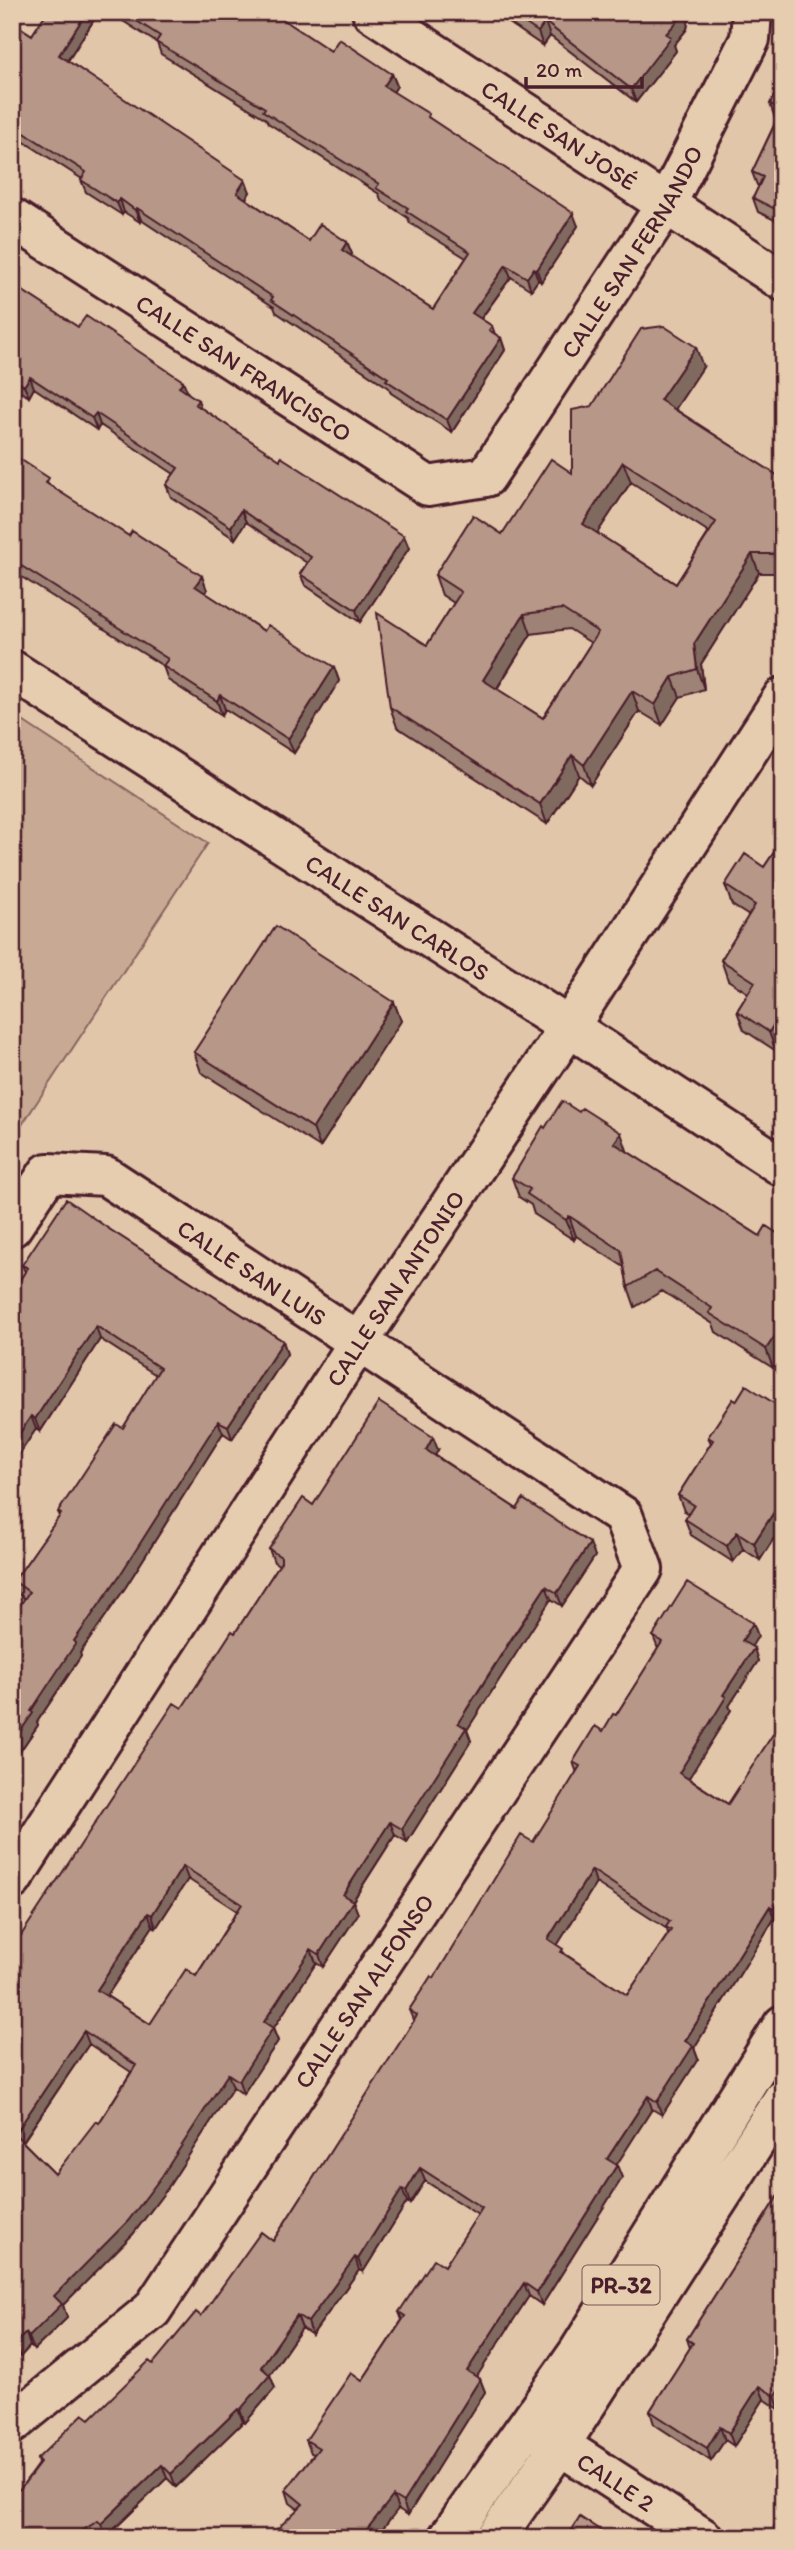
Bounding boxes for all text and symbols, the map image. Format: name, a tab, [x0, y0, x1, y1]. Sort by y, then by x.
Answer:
scale bar	[526, 46, 641, 90]
text: 20 m	[536, 57, 583, 82]
street label: CALLE SAN JOSÉ	[476, 73, 643, 196]
street label: CALLE SAN FERNANDO	[554, 140, 708, 363]
street label: CALLE SAN FRANCISCO	[131, 287, 357, 448]
street label: CALLE SAN CARLOS	[300, 848, 495, 987]
street label: CALLE SAN ANTONIO	[320, 1185, 470, 1392]
street label: CALLE SAN LUIS	[172, 1213, 332, 1332]
street label: CALLE SAN ALFONSO	[288, 1888, 440, 2094]
road number: PR-32	[582, 2266, 660, 2304]
street label: CALLE 2	[572, 2446, 660, 2517]

